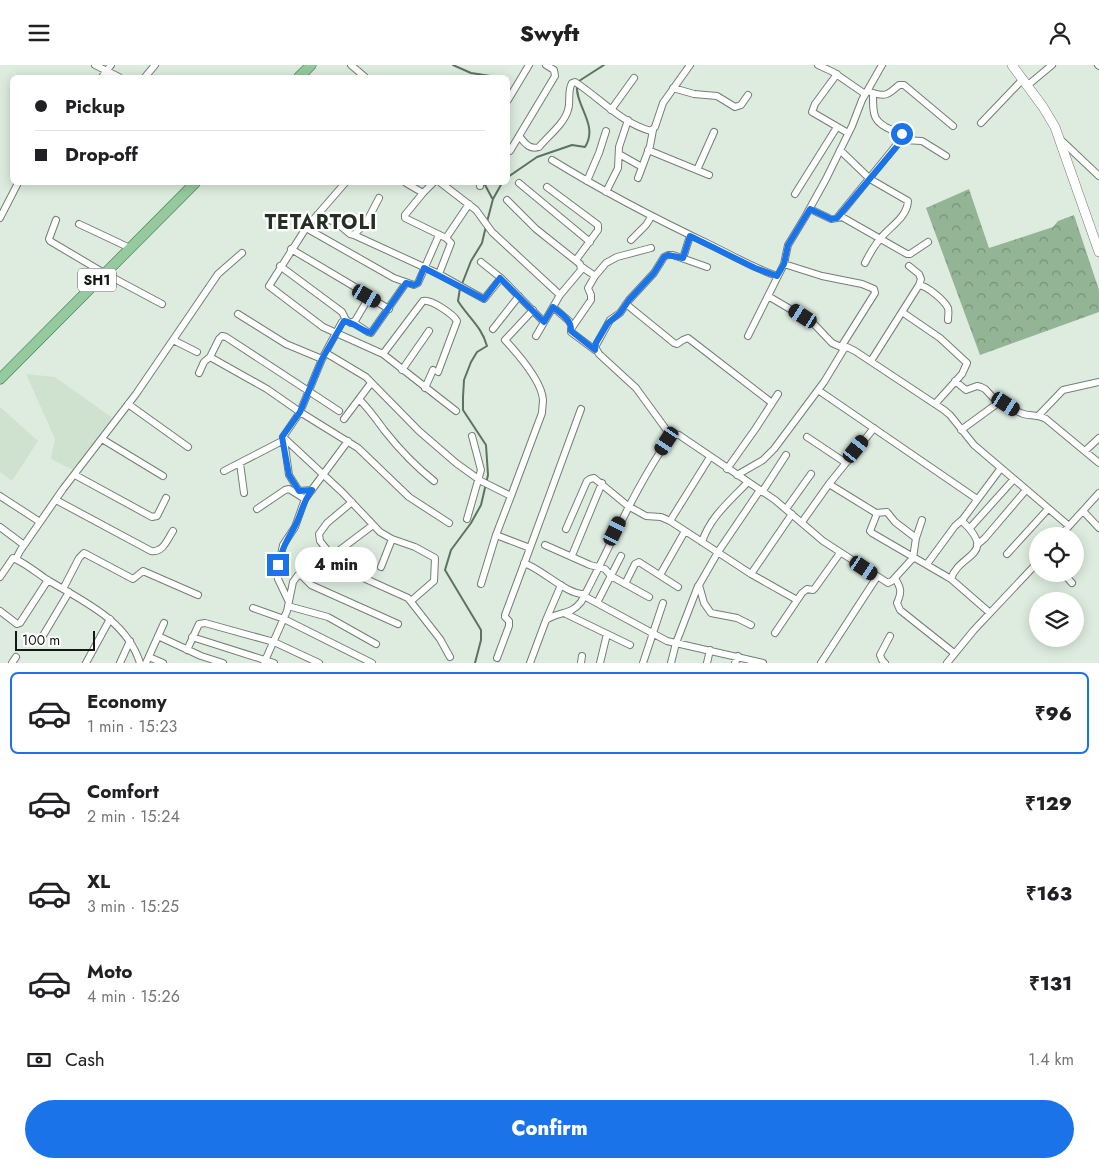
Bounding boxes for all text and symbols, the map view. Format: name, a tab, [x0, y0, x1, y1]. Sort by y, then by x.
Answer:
text: Swyft	[520, 17, 579, 49]
icon: menu	[25, 19, 53, 47]
icon: person	[1046, 19, 1074, 47]
text: Pickup	[65, 93, 125, 120]
route start	[891, 123, 913, 145]
text: Drop-off	[65, 141, 138, 168]
district label: TETARTOLI	[265, 208, 377, 237]
road number: SH1	[78, 269, 116, 291]
car	[350, 282, 383, 310]
car	[786, 302, 819, 330]
car	[989, 390, 1022, 418]
car	[652, 424, 681, 458]
car	[840, 433, 871, 465]
car	[601, 514, 628, 548]
map controls	[1029, 527, 1084, 647]
button: locate	[1029, 527, 1084, 582]
callout: 4 min	[296, 547, 378, 583]
text: 4 min	[314, 553, 358, 576]
car	[847, 553, 880, 583]
route end	[267, 554, 289, 576]
button: layers	[1029, 592, 1084, 647]
scale bar	[15, 628, 95, 651]
text: 100 m	[22, 630, 60, 650]
text: Economy	[87, 688, 167, 715]
icon: car	[27, 691, 72, 736]
text: ₹96	[1035, 700, 1072, 727]
text: 1 min · 15:23	[87, 715, 177, 738]
text: Comfort	[87, 778, 159, 805]
icon: car	[27, 781, 72, 826]
text: ₹129	[1025, 790, 1072, 817]
text: 2 min · 15:24	[87, 805, 180, 828]
text: XL	[87, 868, 110, 895]
icon: car	[27, 871, 72, 916]
text: ₹163	[1026, 880, 1072, 907]
text: 3 min · 15:25	[87, 895, 179, 918]
text: Moto	[87, 958, 132, 985]
icon: car	[27, 961, 72, 1006]
text: ₹131	[1029, 970, 1072, 997]
text: 4 min · 15:26	[87, 985, 180, 1008]
icon: cash	[25, 1046, 53, 1074]
text: Cash	[65, 1046, 105, 1073]
text: 1.4 km	[1028, 1048, 1074, 1071]
button: Confirm	[25, 1100, 1074, 1158]

